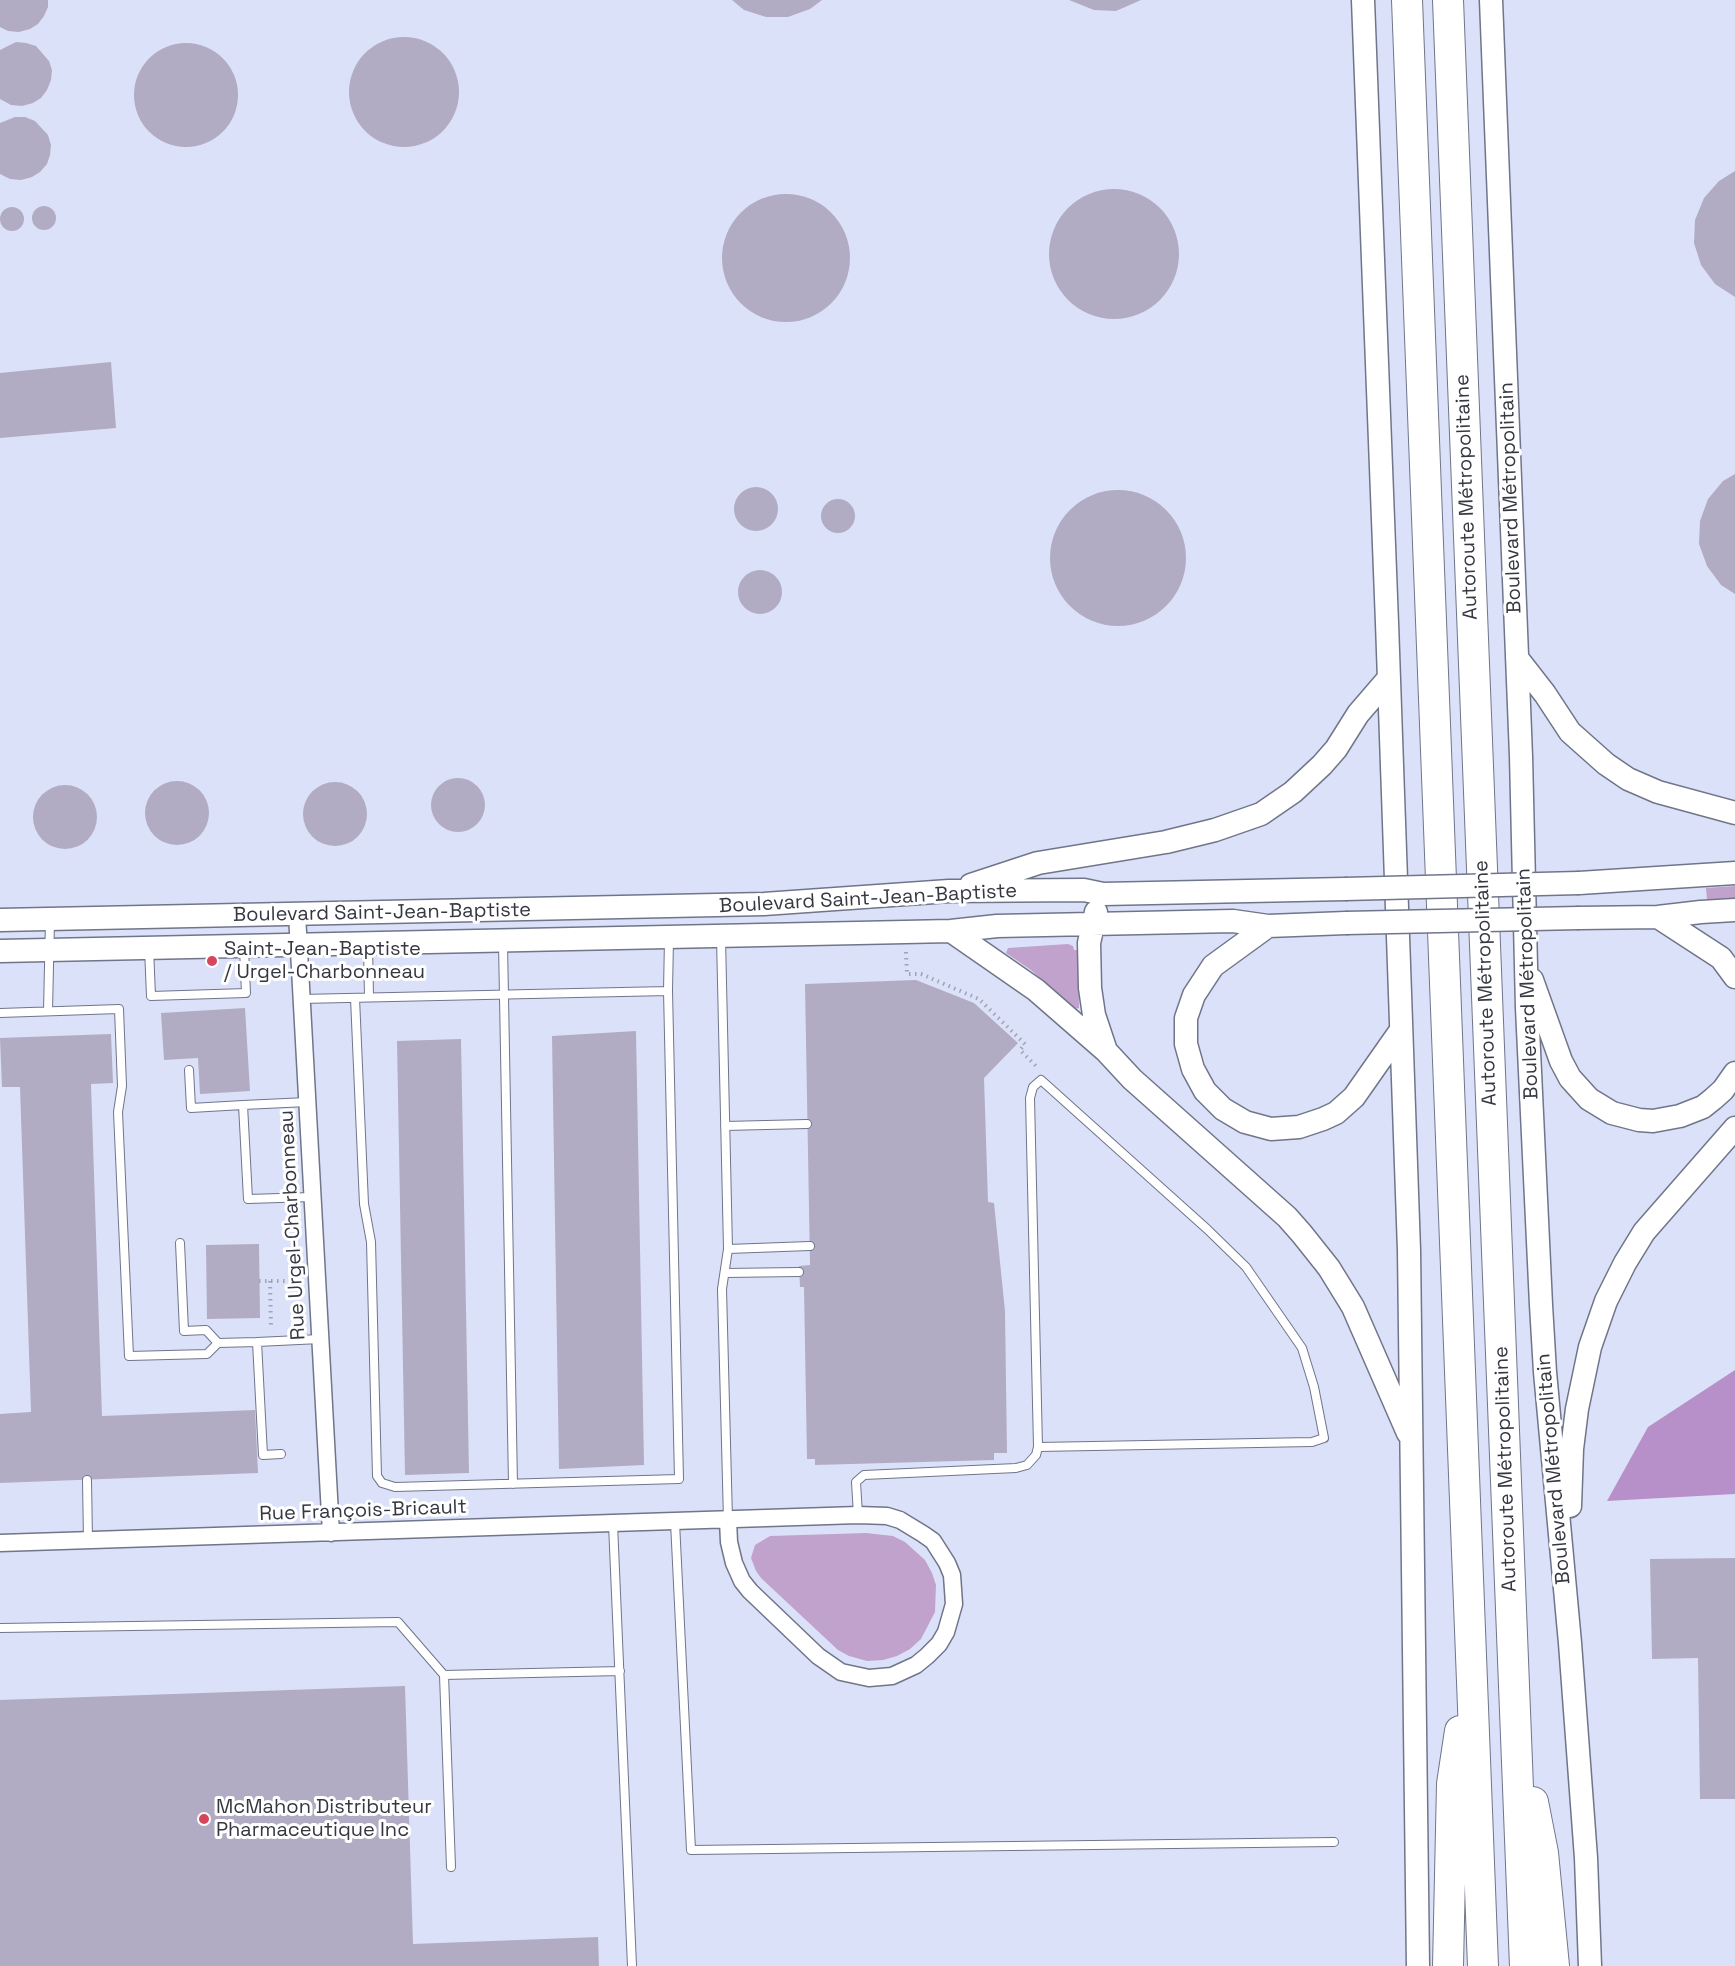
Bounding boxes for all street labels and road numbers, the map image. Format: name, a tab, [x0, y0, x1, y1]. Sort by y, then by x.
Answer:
street label: Autoroute Métropolitaine	[1451, 374, 1483, 620]
street label: Boulevard Métropolitain	[1495, 382, 1527, 614]
street label: Autoroute Métropolitaine	[1470, 860, 1502, 1106]
street label: Boulevard Métropolitain	[1512, 868, 1544, 1100]
street label: Boulevard Saint-Jean-Baptiste	[718, 879, 1018, 919]
street label: Boulevard Saint-Jean-Baptiste	[233, 898, 531, 928]
street label: Rue Urgel-Charbonneau	[275, 1109, 311, 1341]
street label: Autoroute Métropolitaine	[1490, 1346, 1522, 1592]
street label: Boulevard Métropolitain	[1532, 1353, 1576, 1585]
street label: Rue François-Bricault	[259, 1495, 467, 1527]

